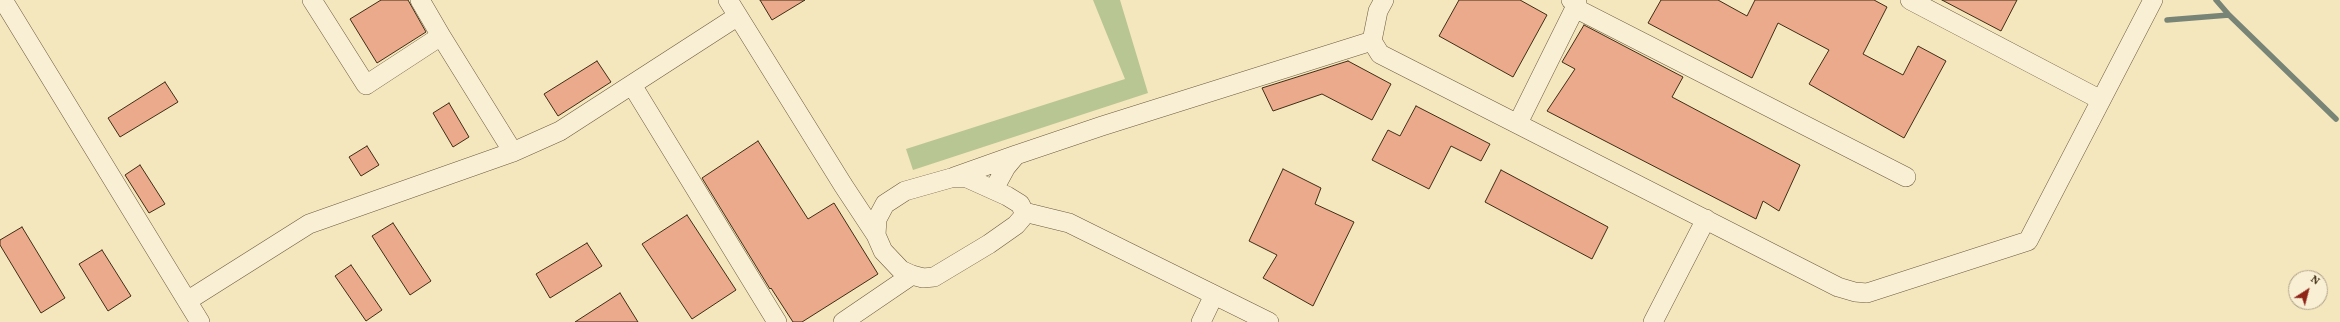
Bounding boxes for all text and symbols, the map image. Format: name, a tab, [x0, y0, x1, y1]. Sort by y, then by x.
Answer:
north arrow	[2288, 270, 2328, 310]
text: N	[2307, 272, 2322, 289]

